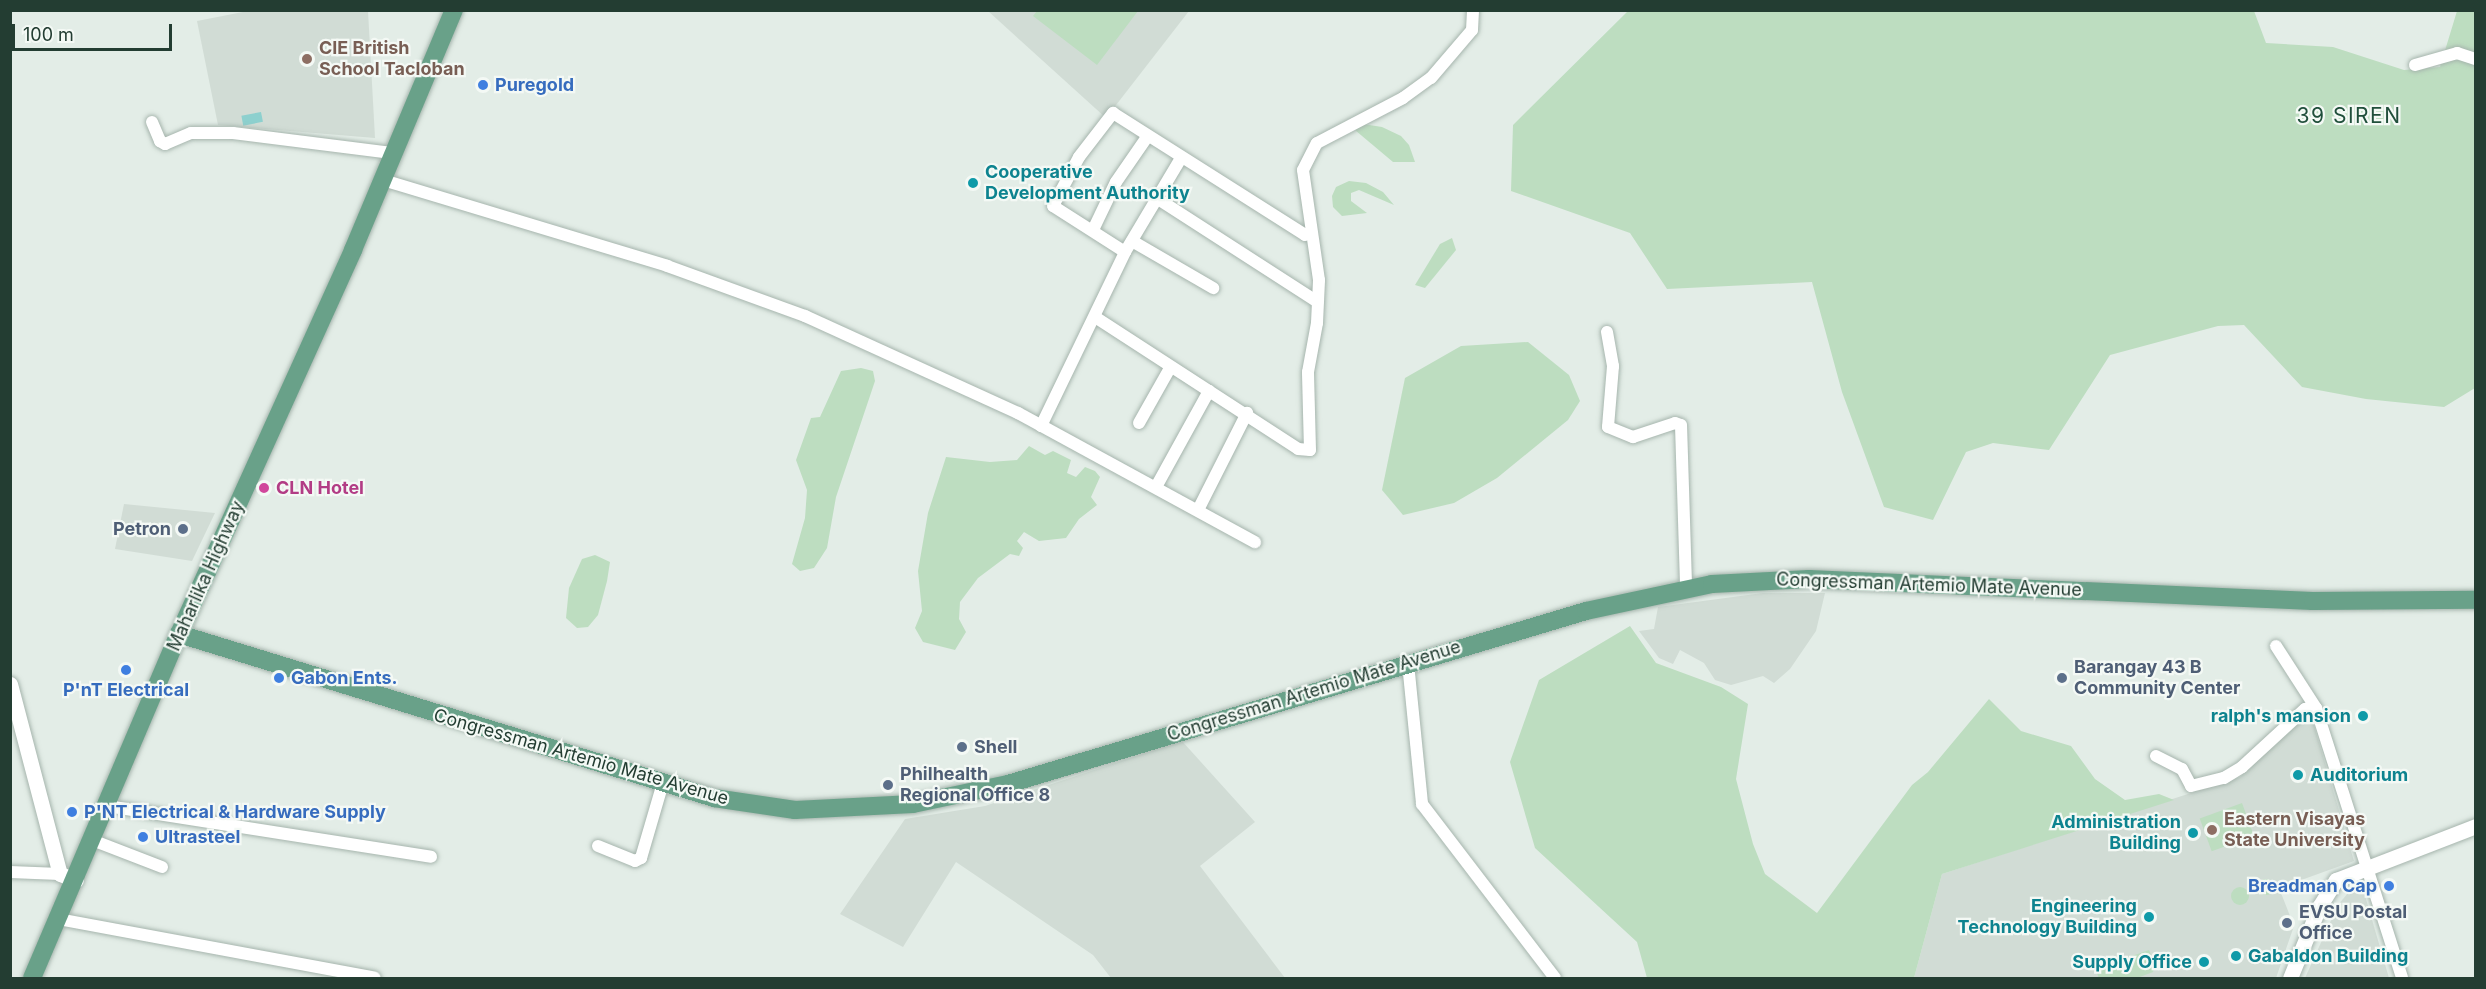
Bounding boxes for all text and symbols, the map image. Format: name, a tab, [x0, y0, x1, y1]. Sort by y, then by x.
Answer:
scale bar	[15, 12, 176, 50]
text: 100 m	[23, 24, 74, 45]
place label: CIE British School Tacloban	[319, 38, 465, 80]
marker: CIE British School Tacloban	[300, 52, 314, 66]
place label: Puregold	[495, 74, 574, 96]
marker: Puregold	[476, 78, 490, 92]
district label: 39 SIREN	[2297, 103, 2401, 129]
place label: Cooperative Development Authority	[985, 162, 1190, 204]
marker: Cooperative Development Authority	[966, 176, 980, 190]
place label: CLN Hotel	[276, 477, 364, 499]
marker: CLN Hotel	[257, 481, 271, 495]
street label: Maharlika Highway	[163, 498, 249, 654]
place label: Petron	[113, 518, 171, 540]
marker: Petron	[176, 522, 190, 536]
street label: Congressman Artemio Mate Avenue	[1776, 569, 2082, 601]
street label: Congressman Artemio Mate Avenue	[1165, 636, 1463, 746]
place label: Barangay 43 B Community Center	[2074, 657, 2240, 700]
marker: P'nT Electrical	[119, 663, 133, 677]
place label: Gabon Ents.	[291, 667, 398, 689]
marker: Gabon Ents.	[272, 671, 286, 685]
marker: Barangay 43 B Community Center	[2055, 671, 2069, 685]
place label: P'nT Electrical	[63, 679, 189, 701]
street label: Congressman Artemio Mate Avenue	[431, 704, 731, 810]
place label: ralph's mansion	[2211, 705, 2351, 727]
marker: ralph's mansion	[2356, 709, 2370, 723]
place label: Shell	[974, 736, 1017, 758]
marker: Shell	[955, 740, 969, 754]
place label: Philhealth Regional Office 8	[900, 764, 1050, 806]
place label: Auditorium	[2310, 764, 2408, 786]
marker: Auditorium	[2291, 768, 2305, 782]
marker: Philhealth Regional Office 8	[881, 778, 895, 792]
place label: P'NT Electrical & Hardware Supply	[84, 801, 386, 823]
marker: P'NT Electrical & Hardware Supply	[65, 805, 79, 819]
place label: Eastern Visayas State University	[2224, 809, 2365, 852]
place label: Administration Building	[2051, 812, 2181, 854]
marker: Eastern Visayas State University	[2205, 823, 2219, 837]
place label: Ultrasteel	[155, 826, 240, 848]
marker: Administration Building	[2186, 826, 2200, 840]
marker: Ultrasteel	[136, 830, 150, 844]
place label: Breadman Cap	[2248, 875, 2377, 897]
marker: Breadman Cap	[2382, 879, 2396, 893]
place label: Engineering Technology Building	[1958, 896, 2137, 938]
place label: EVSU Postal Office	[2299, 902, 2407, 944]
marker: Engineering Technology Building	[2142, 910, 2156, 924]
marker: EVSU Postal Office	[2280, 916, 2294, 930]
place label: Gabaldon Building	[2248, 945, 2408, 967]
marker: Gabaldon Building	[2229, 949, 2243, 963]
place label: Supply Office	[2072, 951, 2192, 973]
marker: Supply Office	[2197, 955, 2211, 969]

